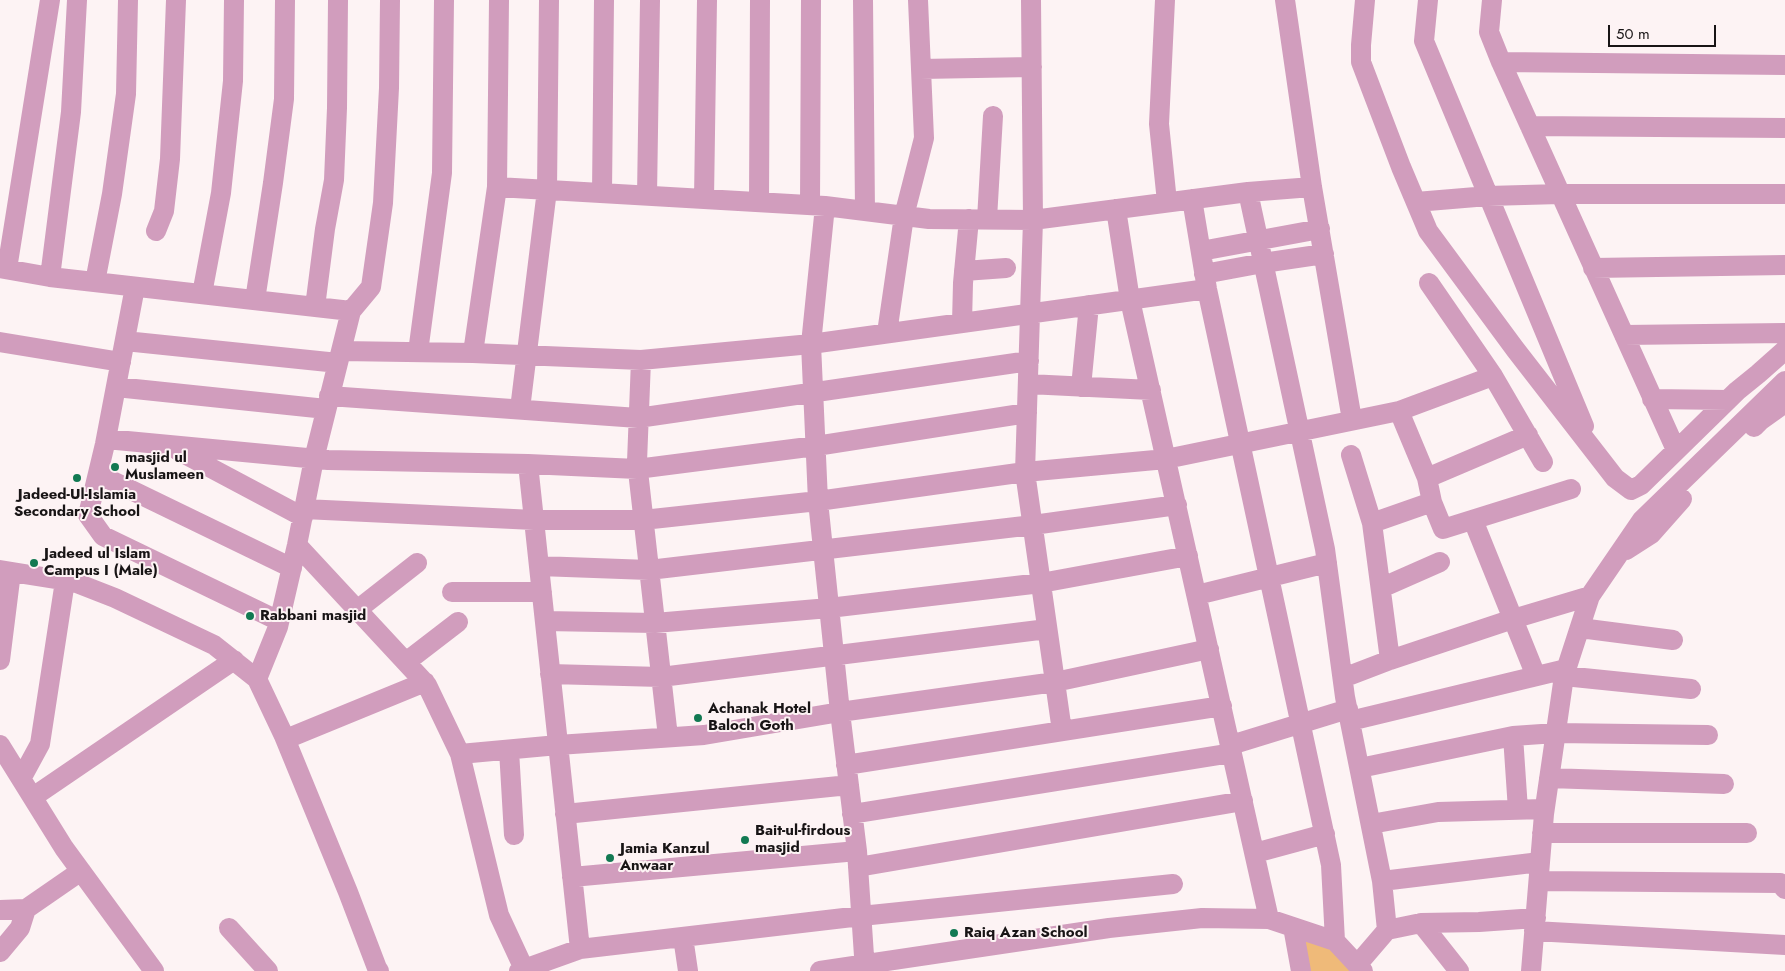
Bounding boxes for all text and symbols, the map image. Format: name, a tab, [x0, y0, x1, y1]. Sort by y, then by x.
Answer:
scale bar	[1610, 15, 1718, 47]
text: 50 m	[1616, 23, 1650, 45]
place label: masjid ul Muslameen	[125, 449, 204, 484]
marker: masjid ul Muslameen	[109, 461, 121, 473]
marker: Jadeed-Ul-Islamia Secondary School	[71, 472, 83, 484]
place label: Jadeed-Ul-Islamia Secondary School	[14, 486, 140, 521]
place label: Jadeed ul Islam Campus I (Male)	[44, 545, 158, 580]
marker: Jadeed ul Islam Campus I (Male)	[28, 557, 40, 569]
place label: Rabbani masjid	[260, 607, 366, 625]
marker: Rabbani masjid	[244, 610, 256, 622]
place label: Achanak Hotel Baloch Goth	[708, 700, 811, 735]
marker: Achanak Hotel Baloch Goth	[692, 712, 704, 724]
place label: Bait-ul-firdous masjid	[755, 822, 850, 857]
marker: Bait-ul-firdous masjid	[739, 834, 751, 846]
place label: Jamia Kanzul Anwaar	[620, 840, 710, 875]
marker: Jamia Kanzul Anwaar	[604, 852, 616, 864]
place label: Raiq Azan School	[964, 924, 1088, 942]
marker: Raiq Azan School	[948, 927, 960, 939]

